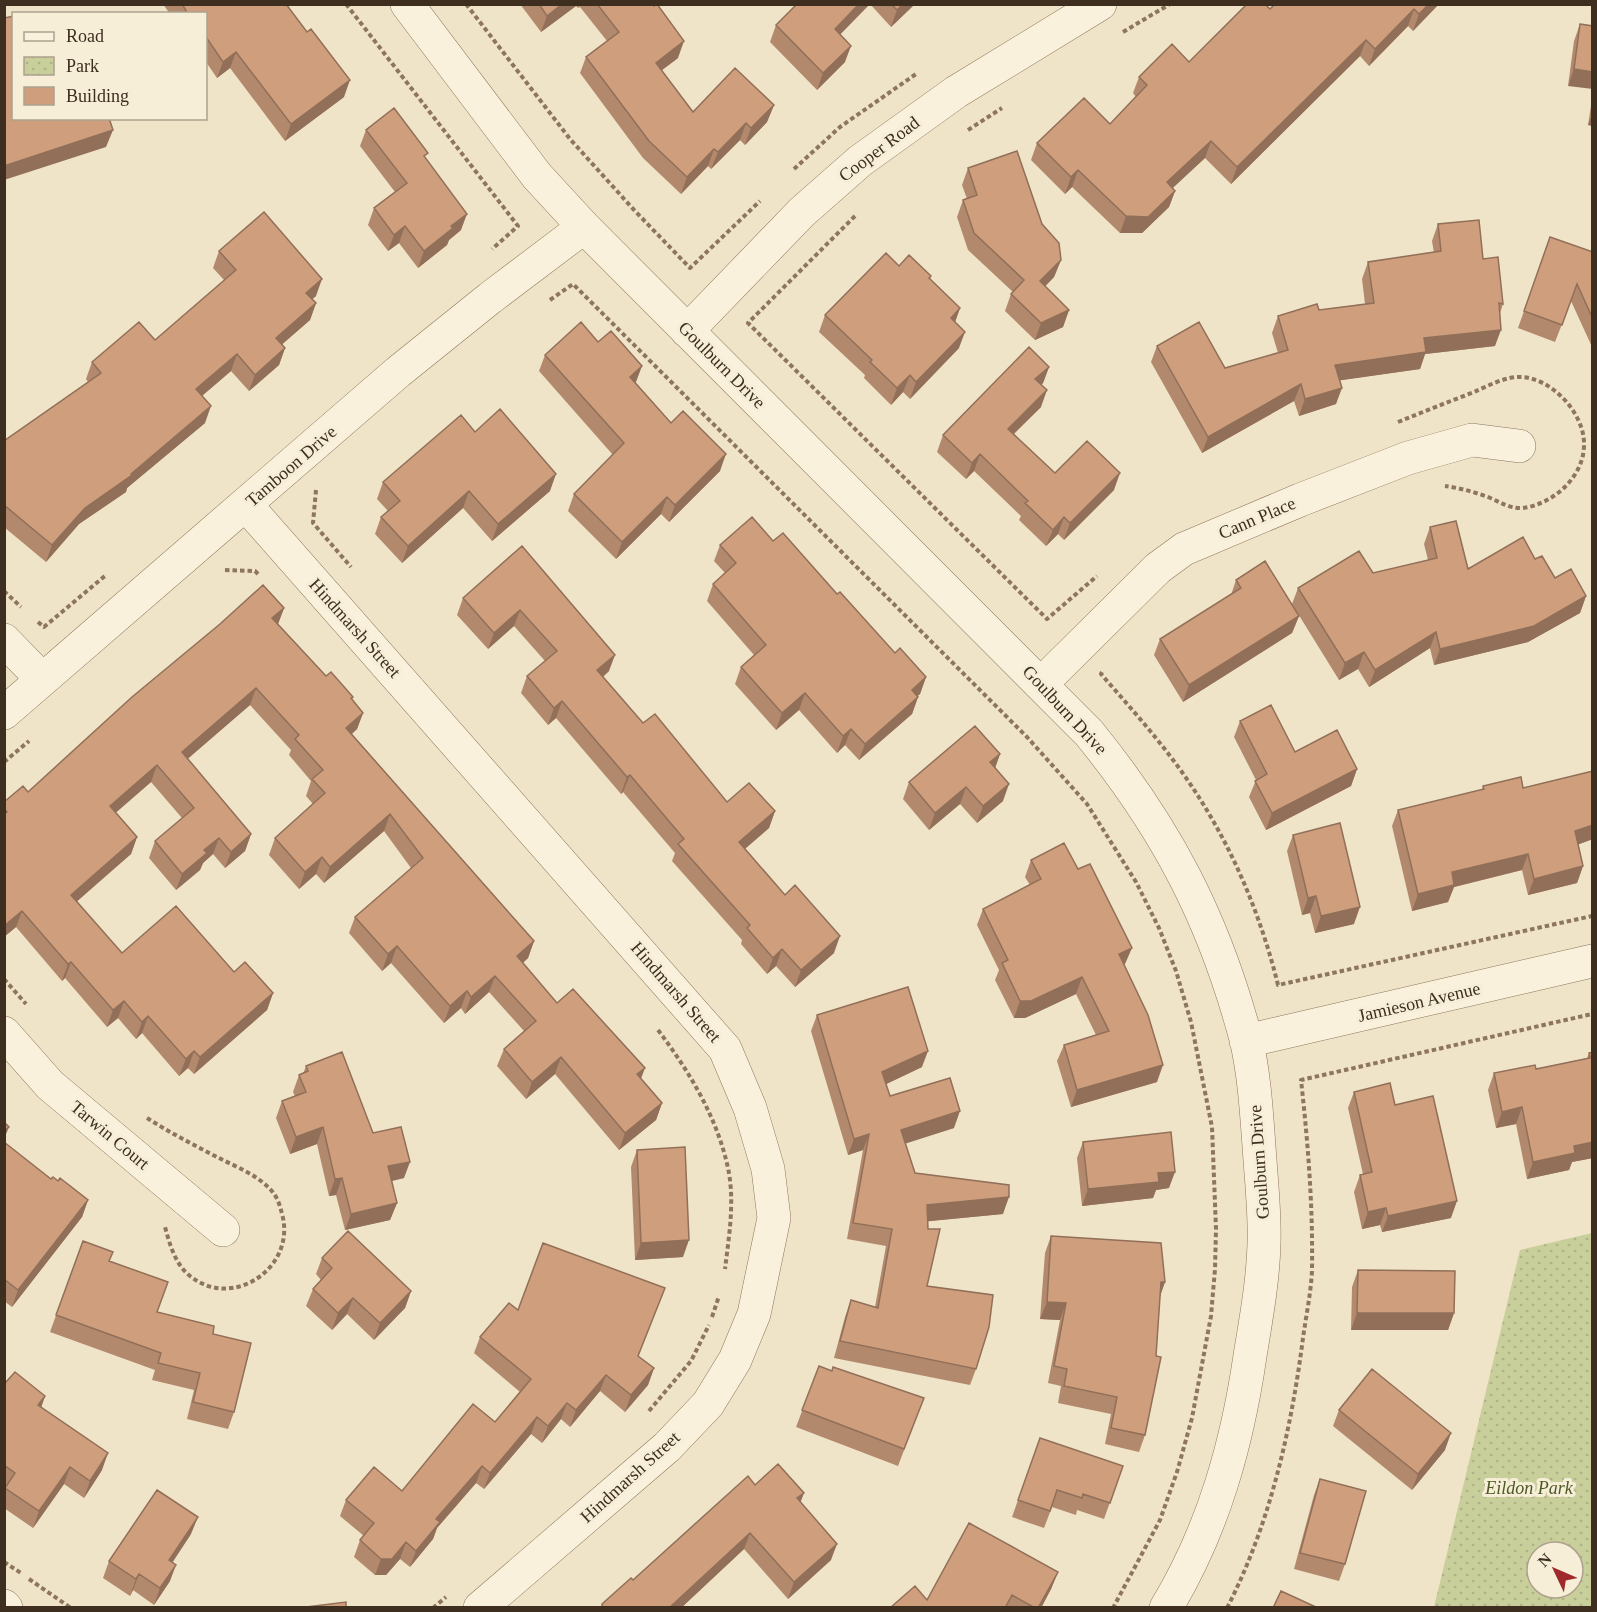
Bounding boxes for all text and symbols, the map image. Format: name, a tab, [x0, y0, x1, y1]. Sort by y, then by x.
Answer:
legend	[12, 12, 207, 120]
text: Road	[66, 26, 104, 46]
text: Park	[66, 56, 99, 76]
text: Building	[66, 86, 129, 106]
street label: Cooper Road	[835, 112, 923, 186]
street label: Goulburn Drive	[674, 317, 770, 413]
street label: Tamboon Drive	[242, 421, 340, 511]
street label: Cann Place	[1216, 493, 1298, 543]
street label: Hindmarsh Street	[305, 574, 405, 682]
street label: Goulburn Drive	[1019, 661, 1111, 759]
street label: Hindmarsh Street	[627, 938, 725, 1046]
street label: Jamieson Avenue	[1356, 978, 1482, 1026]
street label: Tarwin Court	[67, 1096, 153, 1174]
street label: Goulburn Drive	[1245, 1104, 1273, 1220]
street label: Hindmarsh Street	[576, 1427, 684, 1527]
park label: Eildon Park	[1484, 1478, 1574, 1498]
north arrow	[1525, 1540, 1585, 1600]
text: N	[1534, 1550, 1555, 1570]

